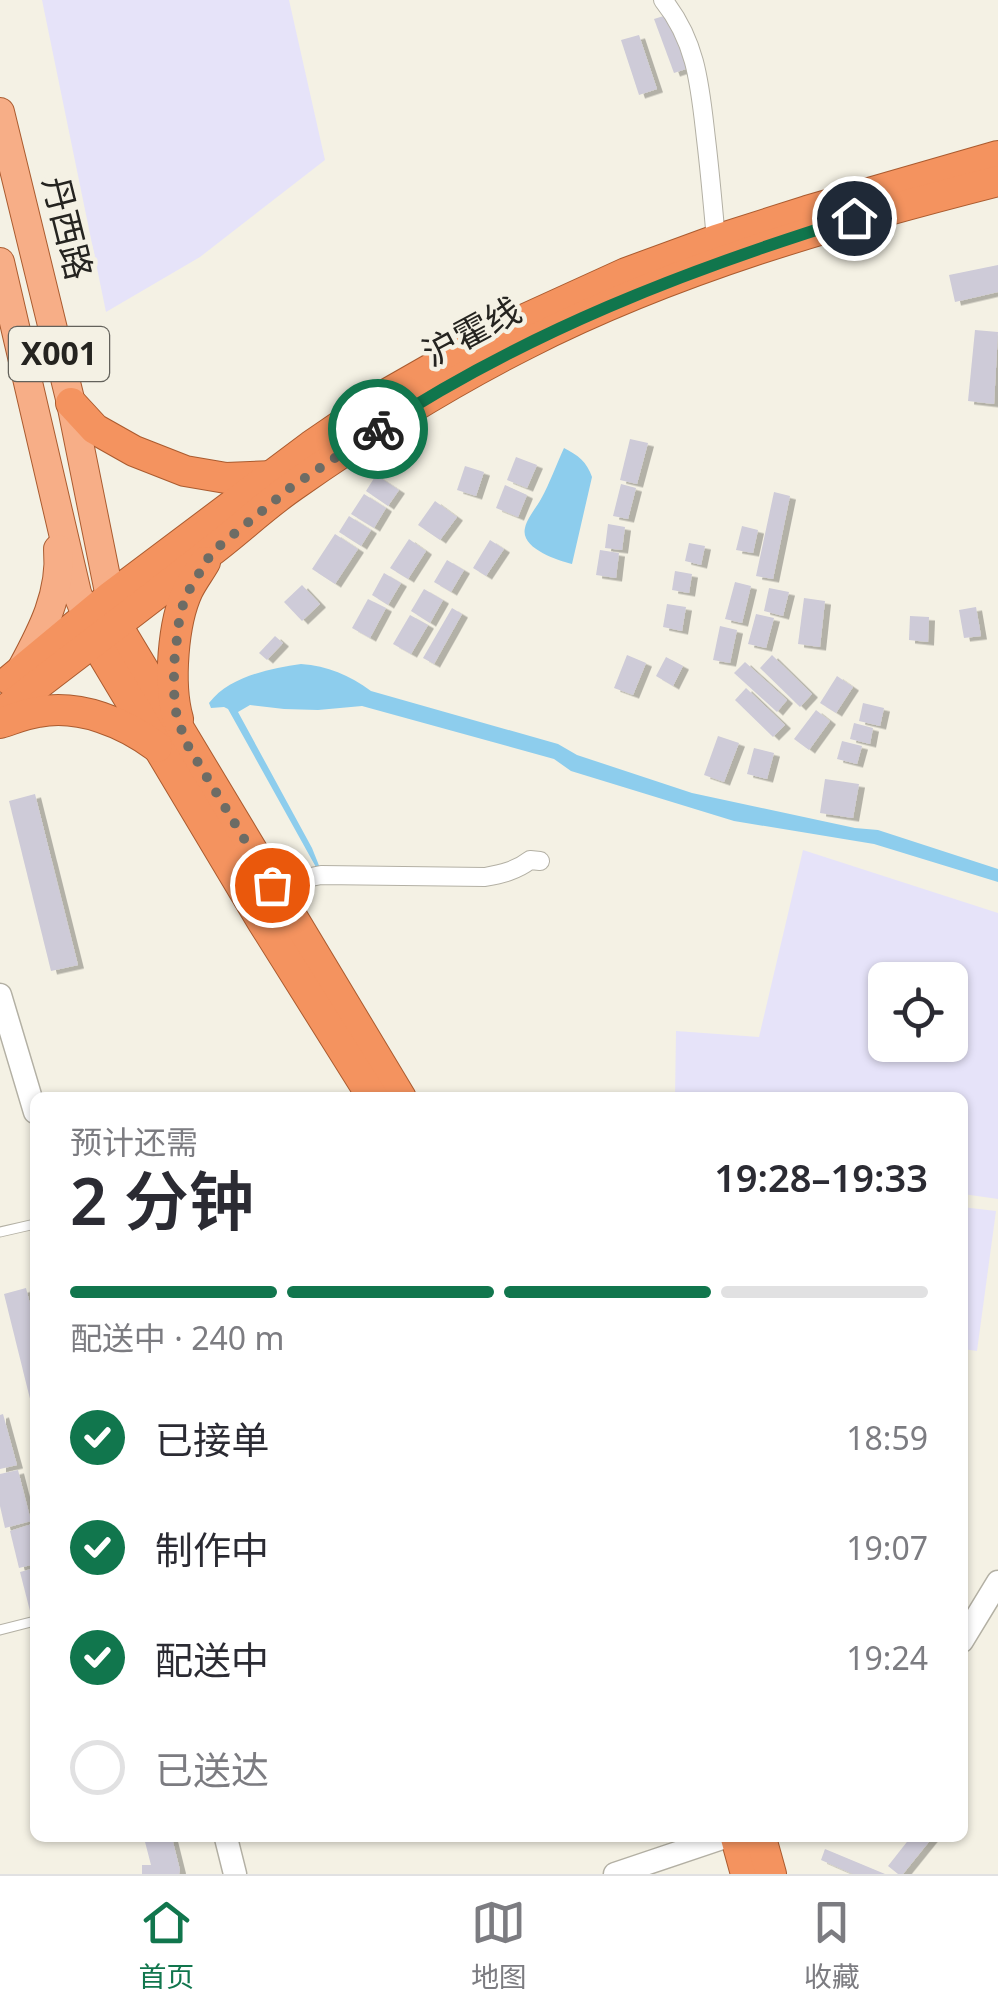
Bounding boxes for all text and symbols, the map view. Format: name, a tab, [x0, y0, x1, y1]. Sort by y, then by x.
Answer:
street label: 丹西路	[33, 171, 104, 284]
pin	[812, 176, 897, 261]
icon: home	[827, 191, 882, 246]
street label: 沪霍线	[414, 285, 529, 376]
road number: X001	[9, 327, 109, 381]
courier	[328, 379, 428, 479]
icon: bike	[351, 402, 406, 457]
pin	[230, 843, 315, 928]
icon: bag	[245, 858, 300, 913]
map controls	[868, 962, 968, 1062]
button: locate	[868, 962, 968, 1062]
text: 预计还需	[70, 1120, 198, 1163]
text: 19:28–19:33	[714, 1151, 928, 1203]
text: 2 分钟	[70, 1156, 254, 1244]
text: 配送中 · 240 m	[70, 1316, 284, 1359]
icon: check	[70, 1410, 125, 1465]
text: 已接单	[155, 1413, 269, 1465]
text: 18:59	[846, 1416, 928, 1459]
icon: check	[70, 1520, 125, 1575]
text: 制作中	[155, 1523, 269, 1575]
text: 19:07	[846, 1526, 928, 1569]
icon: check	[70, 1630, 125, 1685]
text: 配送中	[155, 1633, 269, 1685]
text: 19:24	[846, 1636, 928, 1679]
text: 已送达	[155, 1743, 269, 1795]
tab: 首页	[138, 1895, 194, 1995]
tab: 地图	[471, 1895, 527, 1995]
tab: 收藏	[804, 1895, 860, 1995]

